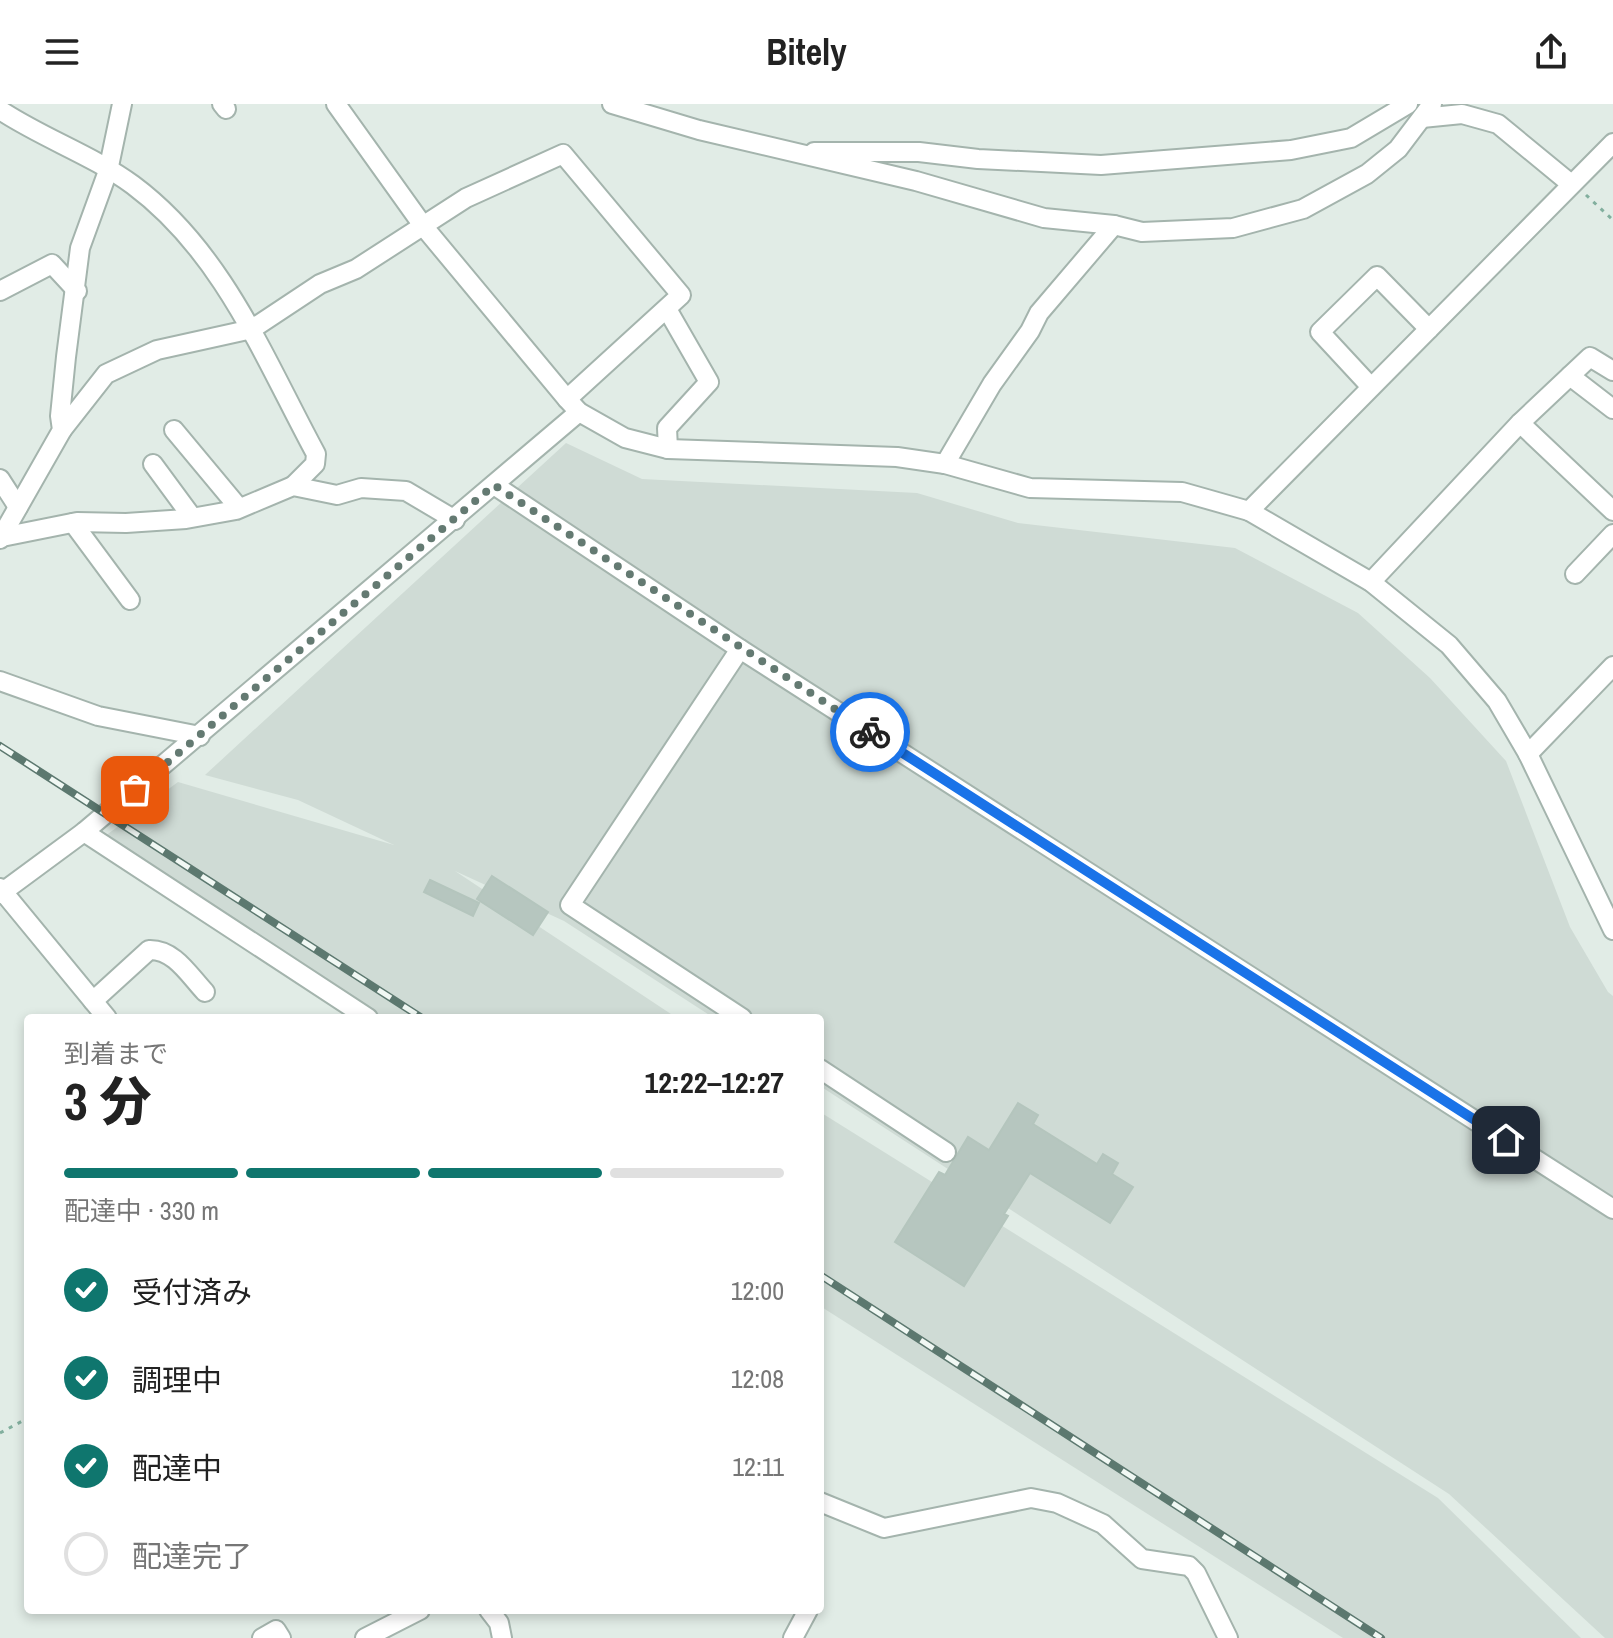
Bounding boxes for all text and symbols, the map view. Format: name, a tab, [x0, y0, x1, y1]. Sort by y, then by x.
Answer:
text: Bitely	[766, 28, 847, 76]
icon: menu	[40, 30, 84, 74]
icon: share	[1529, 30, 1573, 74]
courier	[830, 692, 910, 772]
icon: bike	[848, 710, 892, 754]
pin	[101, 756, 169, 824]
icon: bag	[113, 768, 157, 812]
text: 到着まで	[64, 1036, 168, 1071]
text: 12:22–12:27	[645, 1062, 784, 1102]
text: 3 分	[64, 1066, 152, 1136]
pin	[1472, 1106, 1540, 1174]
icon: home	[1484, 1118, 1528, 1162]
text: 配達中 · 330 m	[64, 1193, 219, 1228]
icon: check	[64, 1268, 108, 1312]
text: 受付済み	[132, 1272, 252, 1312]
text: 12:00	[731, 1273, 784, 1308]
icon: check	[64, 1356, 108, 1400]
text: 調理中	[132, 1360, 222, 1400]
text: 12:08	[731, 1361, 784, 1396]
icon: check	[64, 1444, 108, 1488]
text: 配達中	[132, 1448, 222, 1488]
text: 12:11	[732, 1449, 784, 1484]
text: 配達完了	[132, 1536, 252, 1576]

